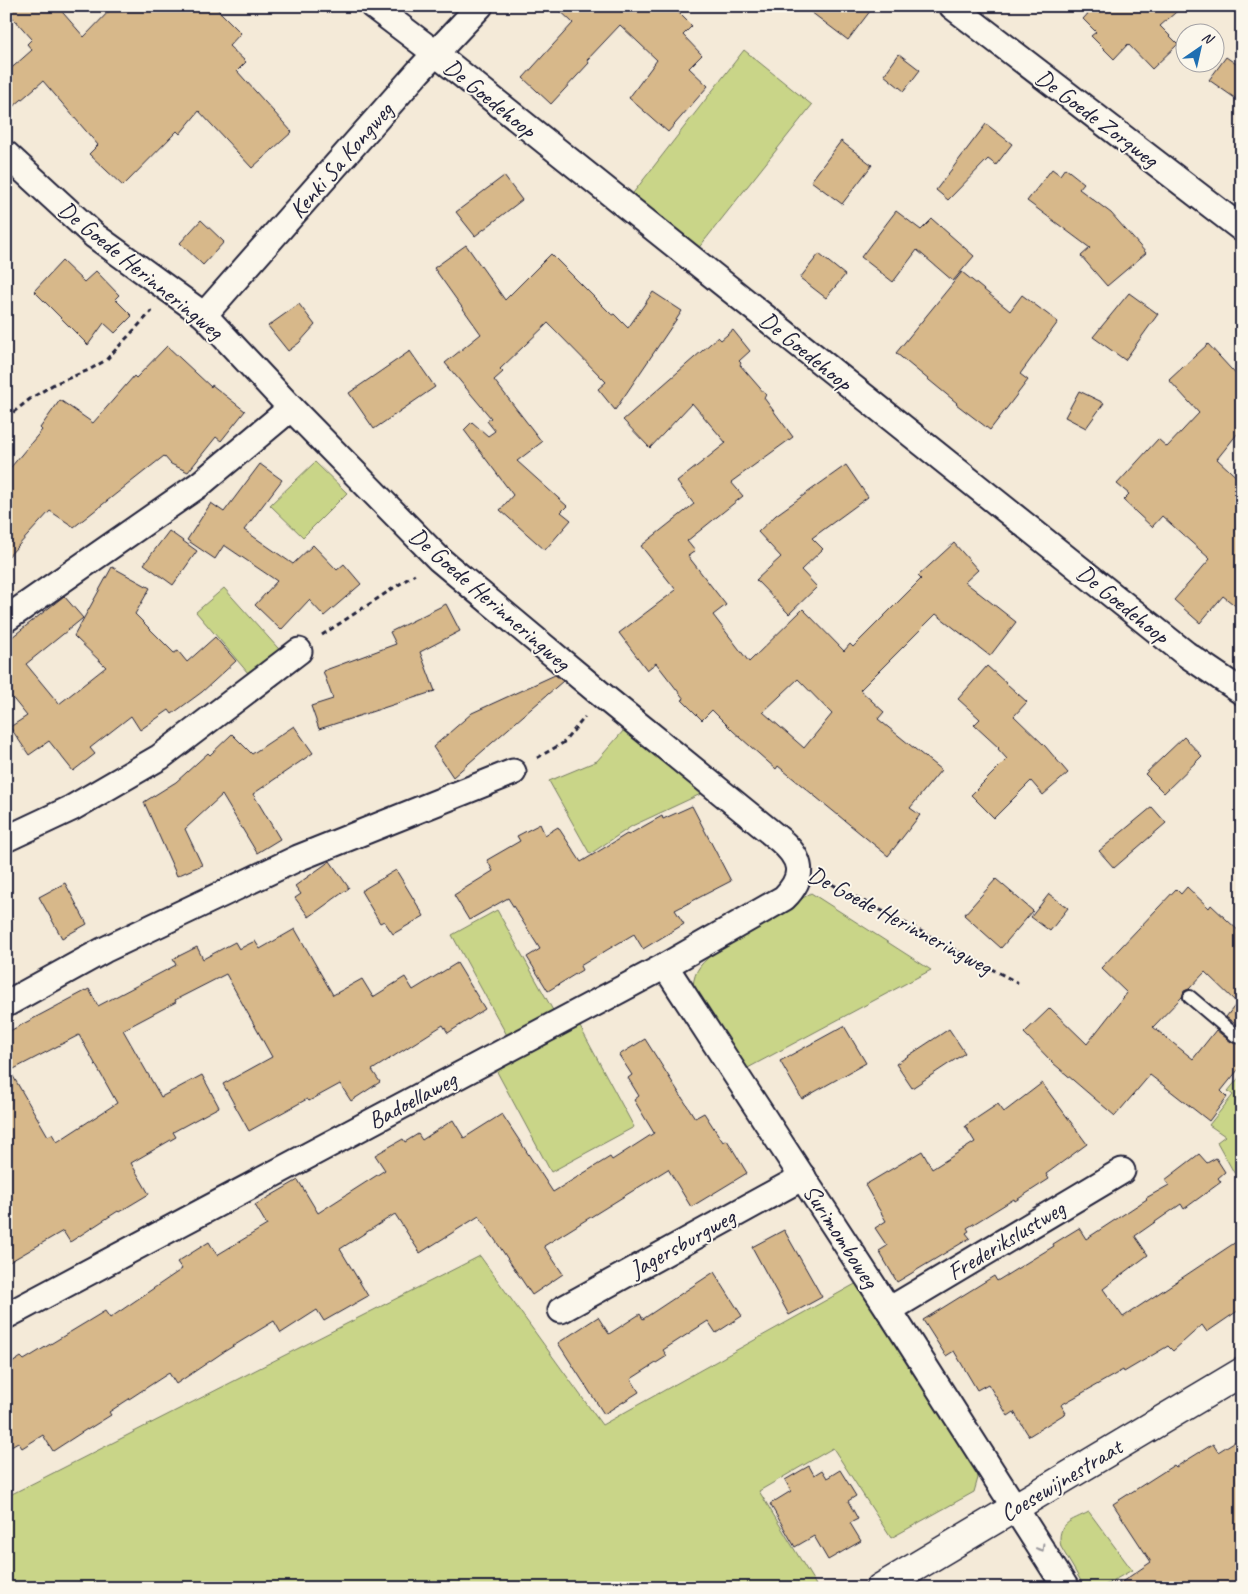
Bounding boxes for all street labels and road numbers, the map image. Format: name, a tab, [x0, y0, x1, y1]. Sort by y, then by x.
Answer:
street label: De Goedehoop	[438, 52, 544, 146]
street label: De Goede Zorgweg	[1030, 62, 1166, 175]
street label: Kenki Sa Kongweg	[282, 95, 401, 224]
street label: De Goede Herinneringweg	[52, 194, 231, 347]
street label: De Goedehoop	[754, 305, 860, 399]
street label: De Goede Herinneringweg	[403, 521, 578, 678]
street label: De Goedehoop	[1071, 558, 1177, 652]
street label: De Goede Herinneringweg	[803, 859, 998, 982]
street label: Badoellaweg	[363, 1063, 464, 1136]
street label: Surimomboweg	[796, 1179, 886, 1295]
street label: Frederikslustweg	[942, 1192, 1072, 1287]
street label: Jagersburgweg	[623, 1201, 742, 1285]
street label: Coesewijnestraat	[995, 1431, 1129, 1528]

